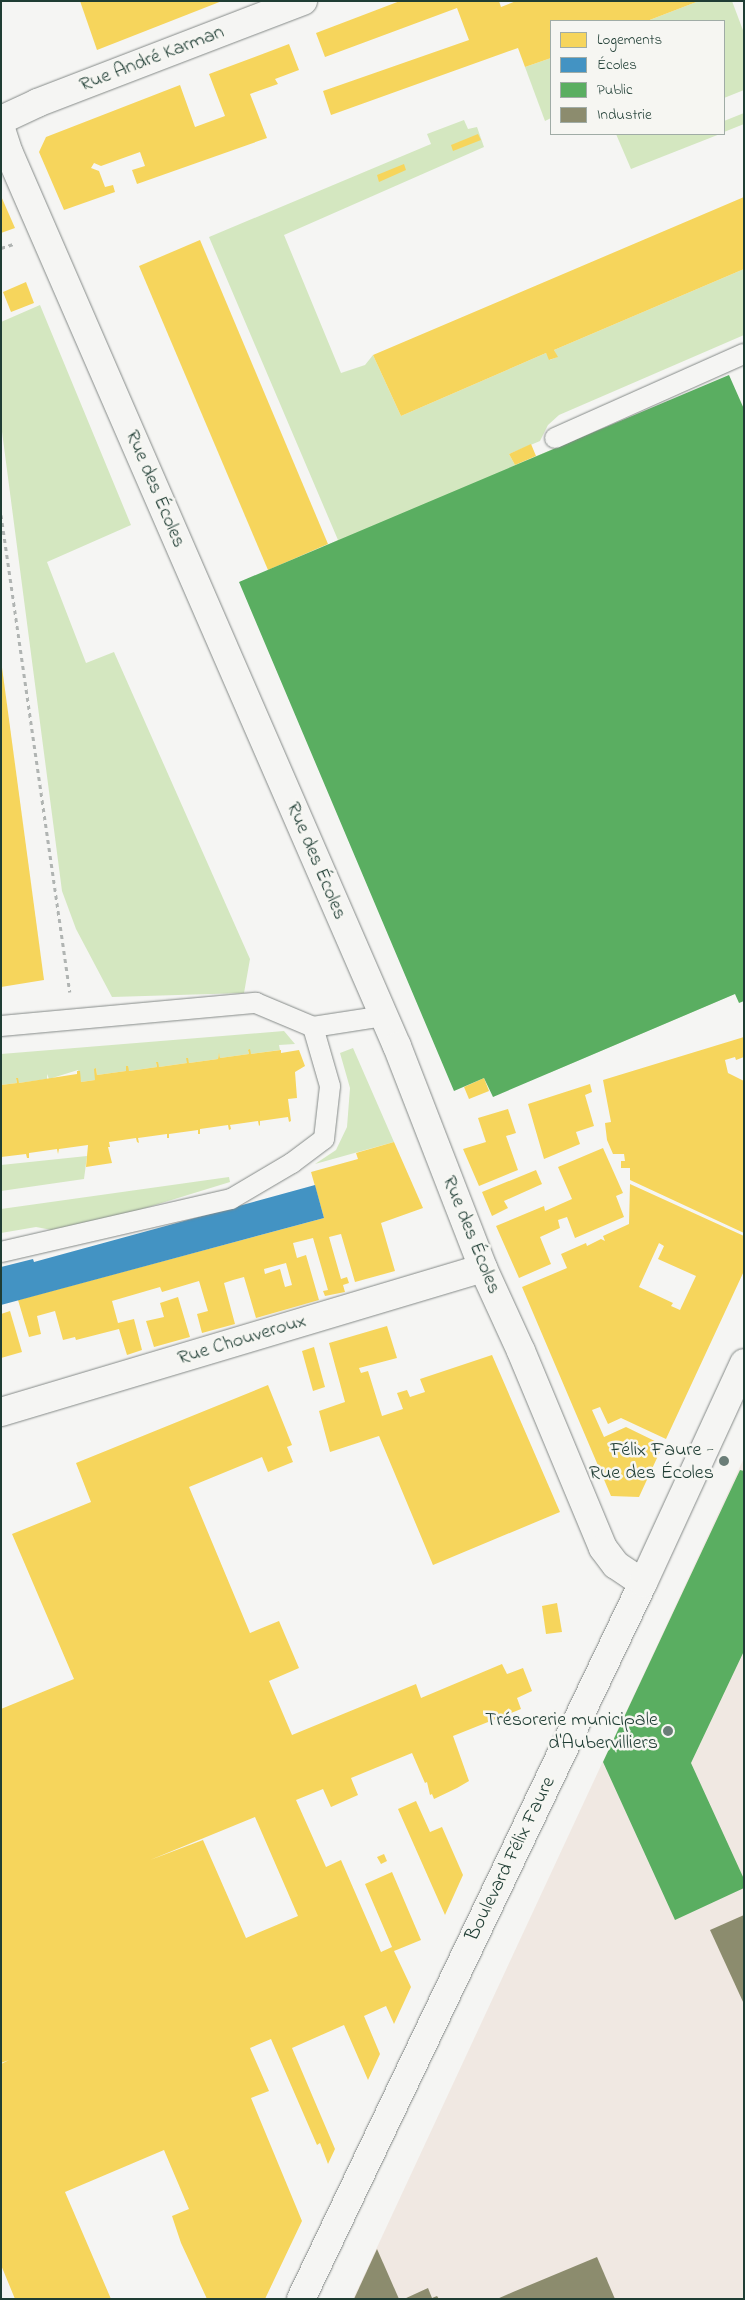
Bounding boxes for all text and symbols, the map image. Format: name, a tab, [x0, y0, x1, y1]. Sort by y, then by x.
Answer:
street label: Rue André Karman	[76, 20, 228, 98]
legend	[550, 20, 725, 135]
text: Logements	[597, 29, 662, 51]
text: Écoles	[597, 54, 637, 76]
text: Public	[597, 79, 633, 101]
text: Industrie	[597, 104, 652, 126]
street label: Rue des Écoles	[120, 427, 190, 551]
street label: Rue des Écoles	[281, 799, 351, 923]
street label: Rue des Écoles	[436, 1173, 506, 1297]
street label: Rue Chouveroux	[175, 1309, 309, 1371]
place label: Félix Faure - Rue des Écoles	[589, 1438, 714, 1485]
marker: Félix Faure - Rue des Écoles	[718, 1455, 730, 1467]
place label: Trésorerie municipale d'Aubervilliers	[485, 1708, 658, 1755]
marker: Trésorerie municipale d'Aubervilliers	[662, 1725, 674, 1737]
street label: Boulevard Félix Faure	[461, 1773, 561, 1945]

